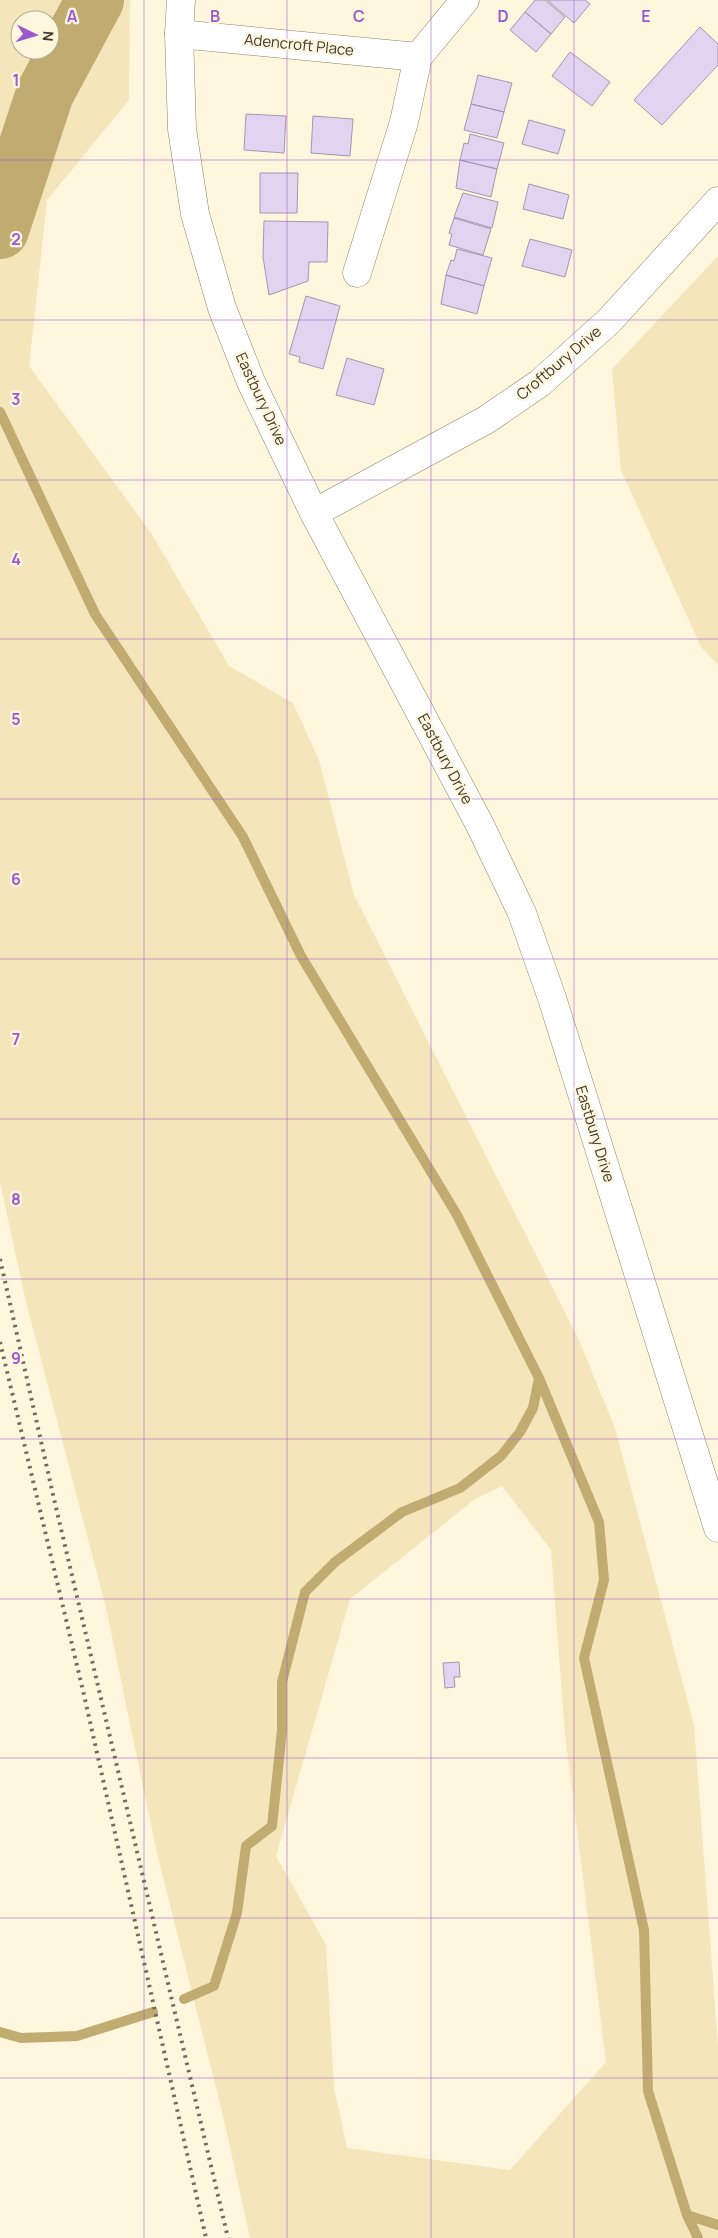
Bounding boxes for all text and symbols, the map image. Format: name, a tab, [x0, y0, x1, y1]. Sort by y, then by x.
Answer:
text: A	[67, 5, 78, 27]
text: B	[210, 5, 220, 27]
text: C	[353, 5, 365, 27]
text: D	[497, 5, 509, 27]
text: E	[641, 5, 651, 27]
north arrow	[10, 10, 60, 60]
street label: Adencroft Place	[243, 28, 355, 61]
text: N	[39, 30, 58, 42]
text: 1	[12, 69, 20, 91]
text: 2	[11, 228, 21, 250]
street label: Croftbury Drive	[512, 321, 606, 404]
street label: Eastbury Drive	[231, 349, 292, 449]
text: 3	[11, 388, 21, 410]
text: 4	[11, 548, 21, 570]
text: 5	[11, 708, 21, 730]
street label: Eastbury Drive	[413, 710, 478, 808]
text: 6	[11, 868, 21, 890]
text: 7	[12, 1028, 20, 1050]
street label: Eastbury Drive	[571, 1083, 620, 1185]
text: 8	[11, 1188, 21, 1210]
text: 9	[11, 1347, 21, 1369]

